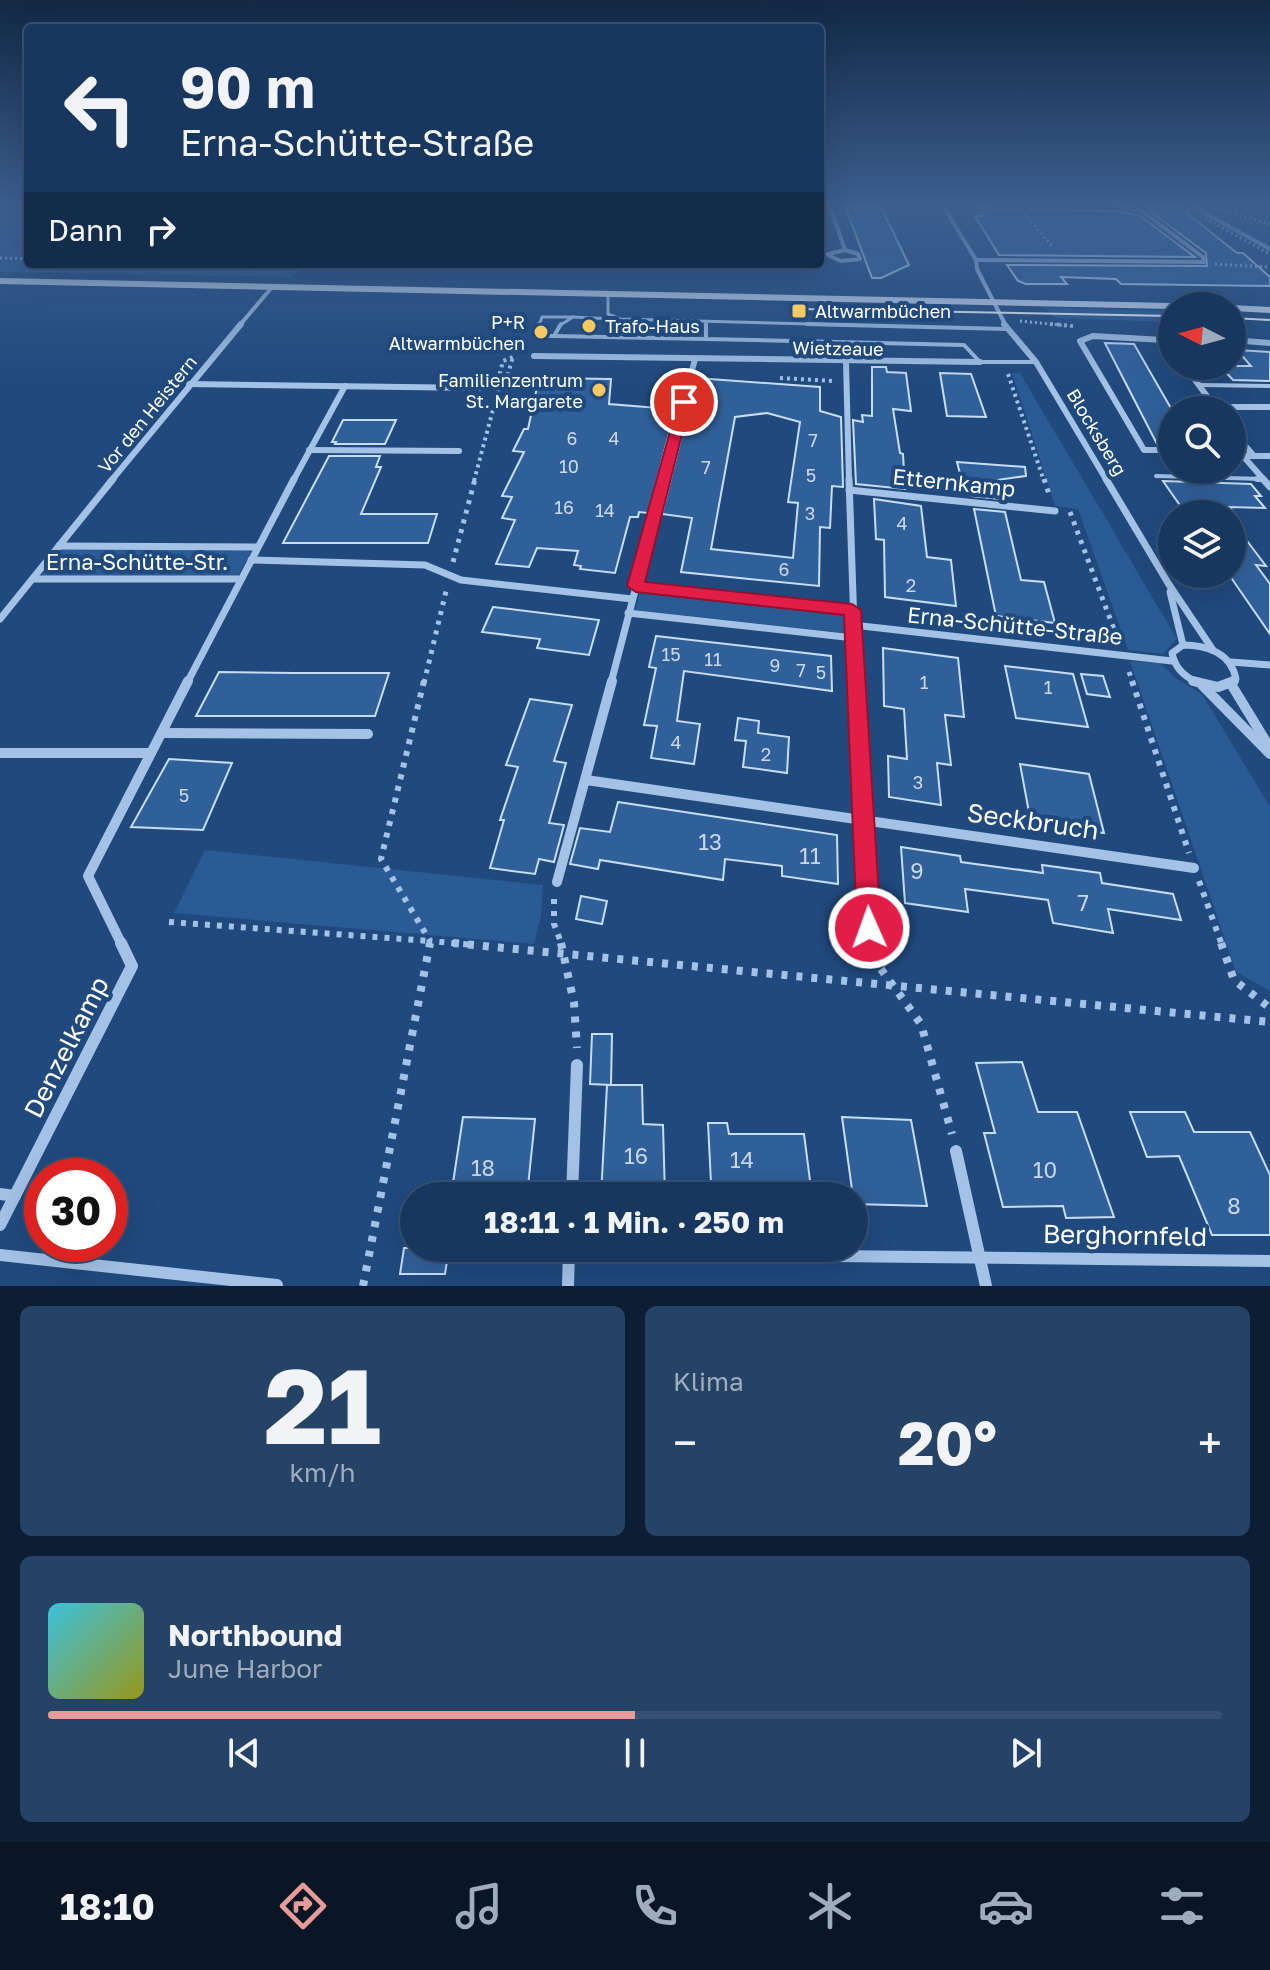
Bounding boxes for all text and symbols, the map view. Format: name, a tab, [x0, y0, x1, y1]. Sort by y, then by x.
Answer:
text: 90 m	[180, 53, 315, 120]
icon: left	[48, 56, 152, 160]
text: Erna-Schütte-Straße	[180, 121, 534, 164]
icon: right	[139, 208, 183, 252]
text: Dann	[48, 212, 123, 248]
north arrow	[1158, 292, 1246, 380]
map controls	[1158, 292, 1246, 588]
place label: Altwarmbüchen	[815, 300, 951, 322]
marker: Altwarmbüchen	[790, 302, 808, 320]
place label: P+R Altwarmbüchen	[389, 311, 525, 354]
place label: Trafo-Haus	[605, 315, 700, 337]
marker: Trafo-Haus	[580, 317, 598, 335]
marker: P+R Altwarmbüchen	[532, 323, 550, 341]
street label: Wietzeaue	[792, 336, 884, 360]
street label: Vor den Heistern	[93, 351, 201, 477]
pin	[650, 368, 718, 436]
place label: Familienzentrum St. Margarete	[438, 369, 583, 412]
icon: arrive	[662, 380, 706, 424]
marker: Familienzentrum St. Margarete	[590, 381, 608, 399]
street label: Blocksberg	[1062, 385, 1132, 479]
button: search	[1158, 396, 1246, 484]
house number: 6	[567, 427, 577, 449]
house number: 4	[609, 427, 620, 449]
house number: 7	[808, 429, 818, 451]
house number: 10	[559, 455, 579, 477]
house number: 7	[701, 456, 711, 478]
street label: Etternkamp	[891, 462, 1017, 502]
house number: 5	[806, 464, 816, 486]
house number: 16	[554, 496, 574, 518]
house number: 14	[595, 499, 615, 521]
button: layers	[1158, 500, 1246, 588]
house number: 3	[805, 502, 815, 524]
house number: 4	[897, 512, 908, 534]
street label: Erna-Schütte-Str.	[46, 548, 228, 575]
house number: 6	[779, 558, 789, 580]
house number: 2	[906, 574, 916, 596]
street label: Erna-Schütte-Straße	[906, 600, 1124, 650]
house number: 15	[661, 643, 681, 665]
house number: 11	[704, 648, 722, 670]
house number: 9	[770, 654, 780, 676]
house number: 7	[796, 659, 806, 681]
house number: 5	[816, 661, 826, 683]
house number: 1	[920, 671, 929, 693]
house number: 1	[1044, 676, 1053, 698]
house number: 4	[671, 731, 682, 753]
house number: 2	[761, 743, 771, 765]
house number: 3	[913, 771, 923, 793]
house number: 5	[179, 784, 189, 806]
street label: Seckbruch	[965, 796, 1101, 846]
house number: 13	[698, 828, 722, 855]
house number: 11	[799, 842, 821, 869]
house number: 9	[910, 857, 924, 884]
position arrow	[827, 886, 911, 970]
house number: 7	[1077, 889, 1089, 916]
street label: Denzelkamp	[17, 971, 115, 1123]
house number: 16	[624, 1142, 648, 1169]
house number: 14	[730, 1146, 754, 1173]
house number: 18	[471, 1154, 495, 1181]
house number: 10	[1033, 1156, 1057, 1183]
speed limit sign: 30	[24, 1158, 128, 1262]
house number: 8	[1227, 1192, 1241, 1219]
text: 18:11 · 1 Min. · 250 m	[484, 1204, 784, 1240]
street label: Berghornfeld	[1043, 1218, 1207, 1252]
text: 21	[264, 1342, 381, 1467]
text: Klima	[673, 1366, 744, 1397]
text: 20°	[898, 1406, 997, 1478]
text: −	[673, 1416, 697, 1469]
text: +	[1198, 1416, 1222, 1469]
text: km/h	[289, 1457, 356, 1488]
text: Northbound	[168, 1617, 342, 1653]
text: June Harbor	[168, 1653, 322, 1684]
icon: previous	[222, 1731, 266, 1775]
icon: pause	[613, 1731, 657, 1775]
icon: next	[1004, 1731, 1048, 1775]
icon: directions	[275, 1878, 331, 1934]
icon: music	[451, 1878, 507, 1934]
icon: phone	[627, 1878, 683, 1934]
icon: climate	[802, 1878, 858, 1934]
icon: car	[978, 1878, 1034, 1934]
icon: filters	[1154, 1878, 1210, 1934]
text: 18:10	[60, 1885, 155, 1928]

